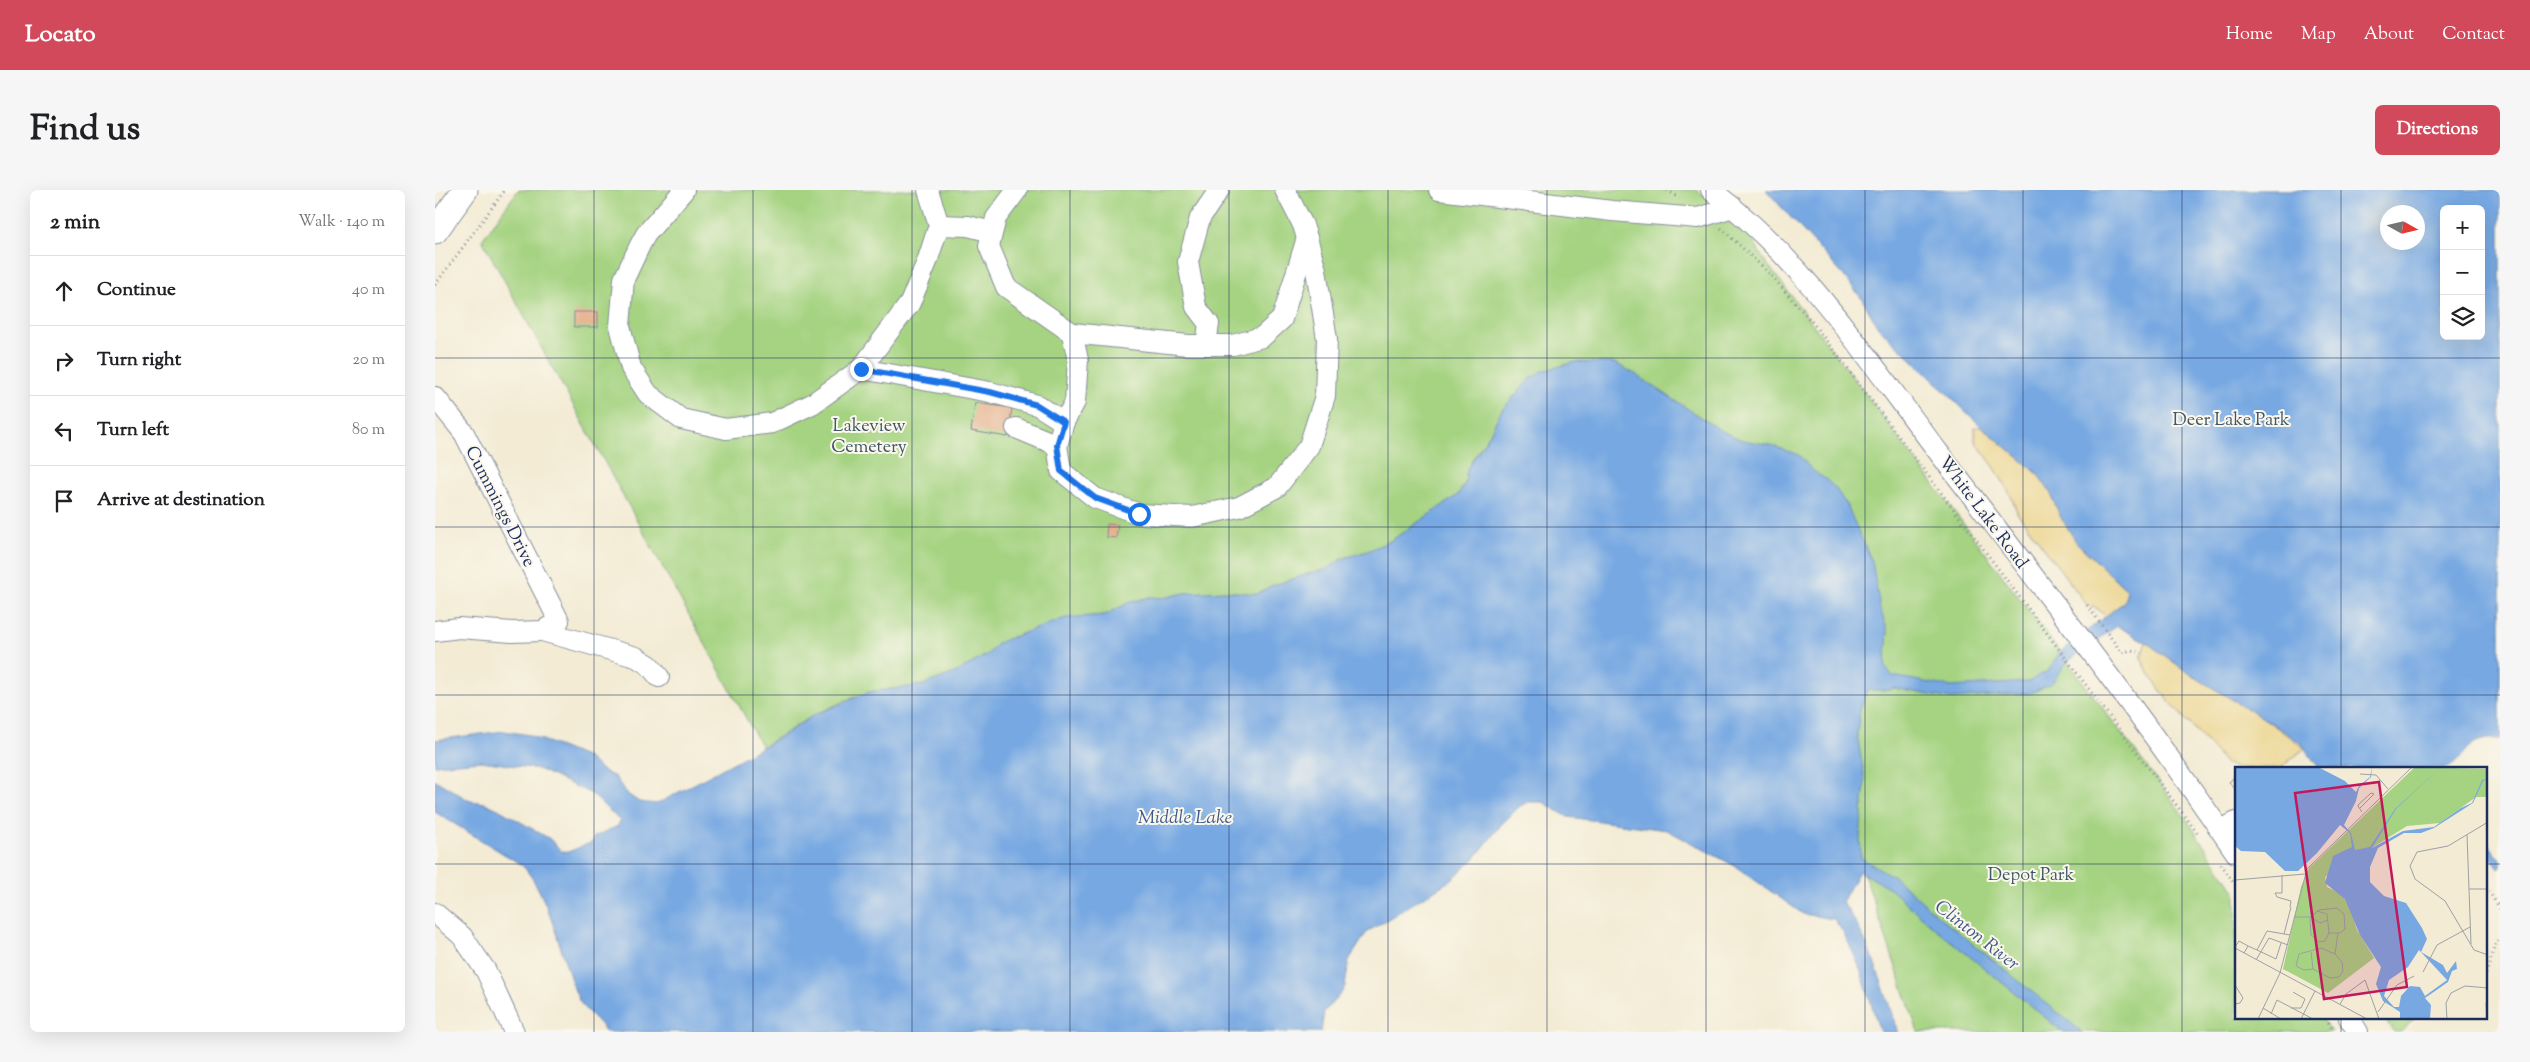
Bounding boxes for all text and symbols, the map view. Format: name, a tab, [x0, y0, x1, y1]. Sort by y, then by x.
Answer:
text: Locato	[25, 18, 96, 52]
text: Home	[2226, 22, 2273, 48]
text: Map	[2301, 22, 2336, 48]
text: About	[2364, 22, 2414, 48]
text: Contact	[2442, 22, 2505, 48]
text: Find us	[30, 105, 140, 156]
button: Directions	[2375, 105, 2500, 155]
north arrow	[2380, 205, 2425, 250]
map controls	[2440, 205, 2485, 340]
button: +	[2440, 205, 2485, 250]
text: 2 min	[50, 208, 100, 238]
text: Walk · 140 m	[298, 211, 385, 234]
button: −	[2440, 250, 2485, 295]
icon: ahead	[50, 277, 78, 305]
text: Continue	[97, 277, 176, 304]
text: 40 m	[352, 279, 385, 302]
button: layers	[2440, 295, 2485, 340]
icon: right	[50, 347, 78, 375]
text: Turn right	[97, 347, 181, 374]
text: 20 m	[352, 349, 385, 372]
route end	[850, 358, 873, 381]
park label: Deer Lake Park	[2173, 408, 2290, 434]
park label: Lakeview Cemetery	[831, 414, 907, 461]
icon: left	[50, 417, 78, 445]
text: Turn left	[97, 417, 169, 444]
text: 80 m	[352, 419, 385, 442]
street label: Cummings Drive	[457, 442, 541, 572]
street label: White Lake Road	[1931, 451, 2033, 575]
icon: arrive	[50, 487, 78, 515]
text: Arrive at destination	[97, 487, 265, 514]
route start	[1128, 503, 1151, 526]
inset map	[2235, 767, 2487, 1020]
water label: Middle Lake	[1138, 805, 1233, 832]
park label: Depot Park	[1988, 863, 2074, 889]
water label: Clinton River	[1928, 894, 2025, 978]

